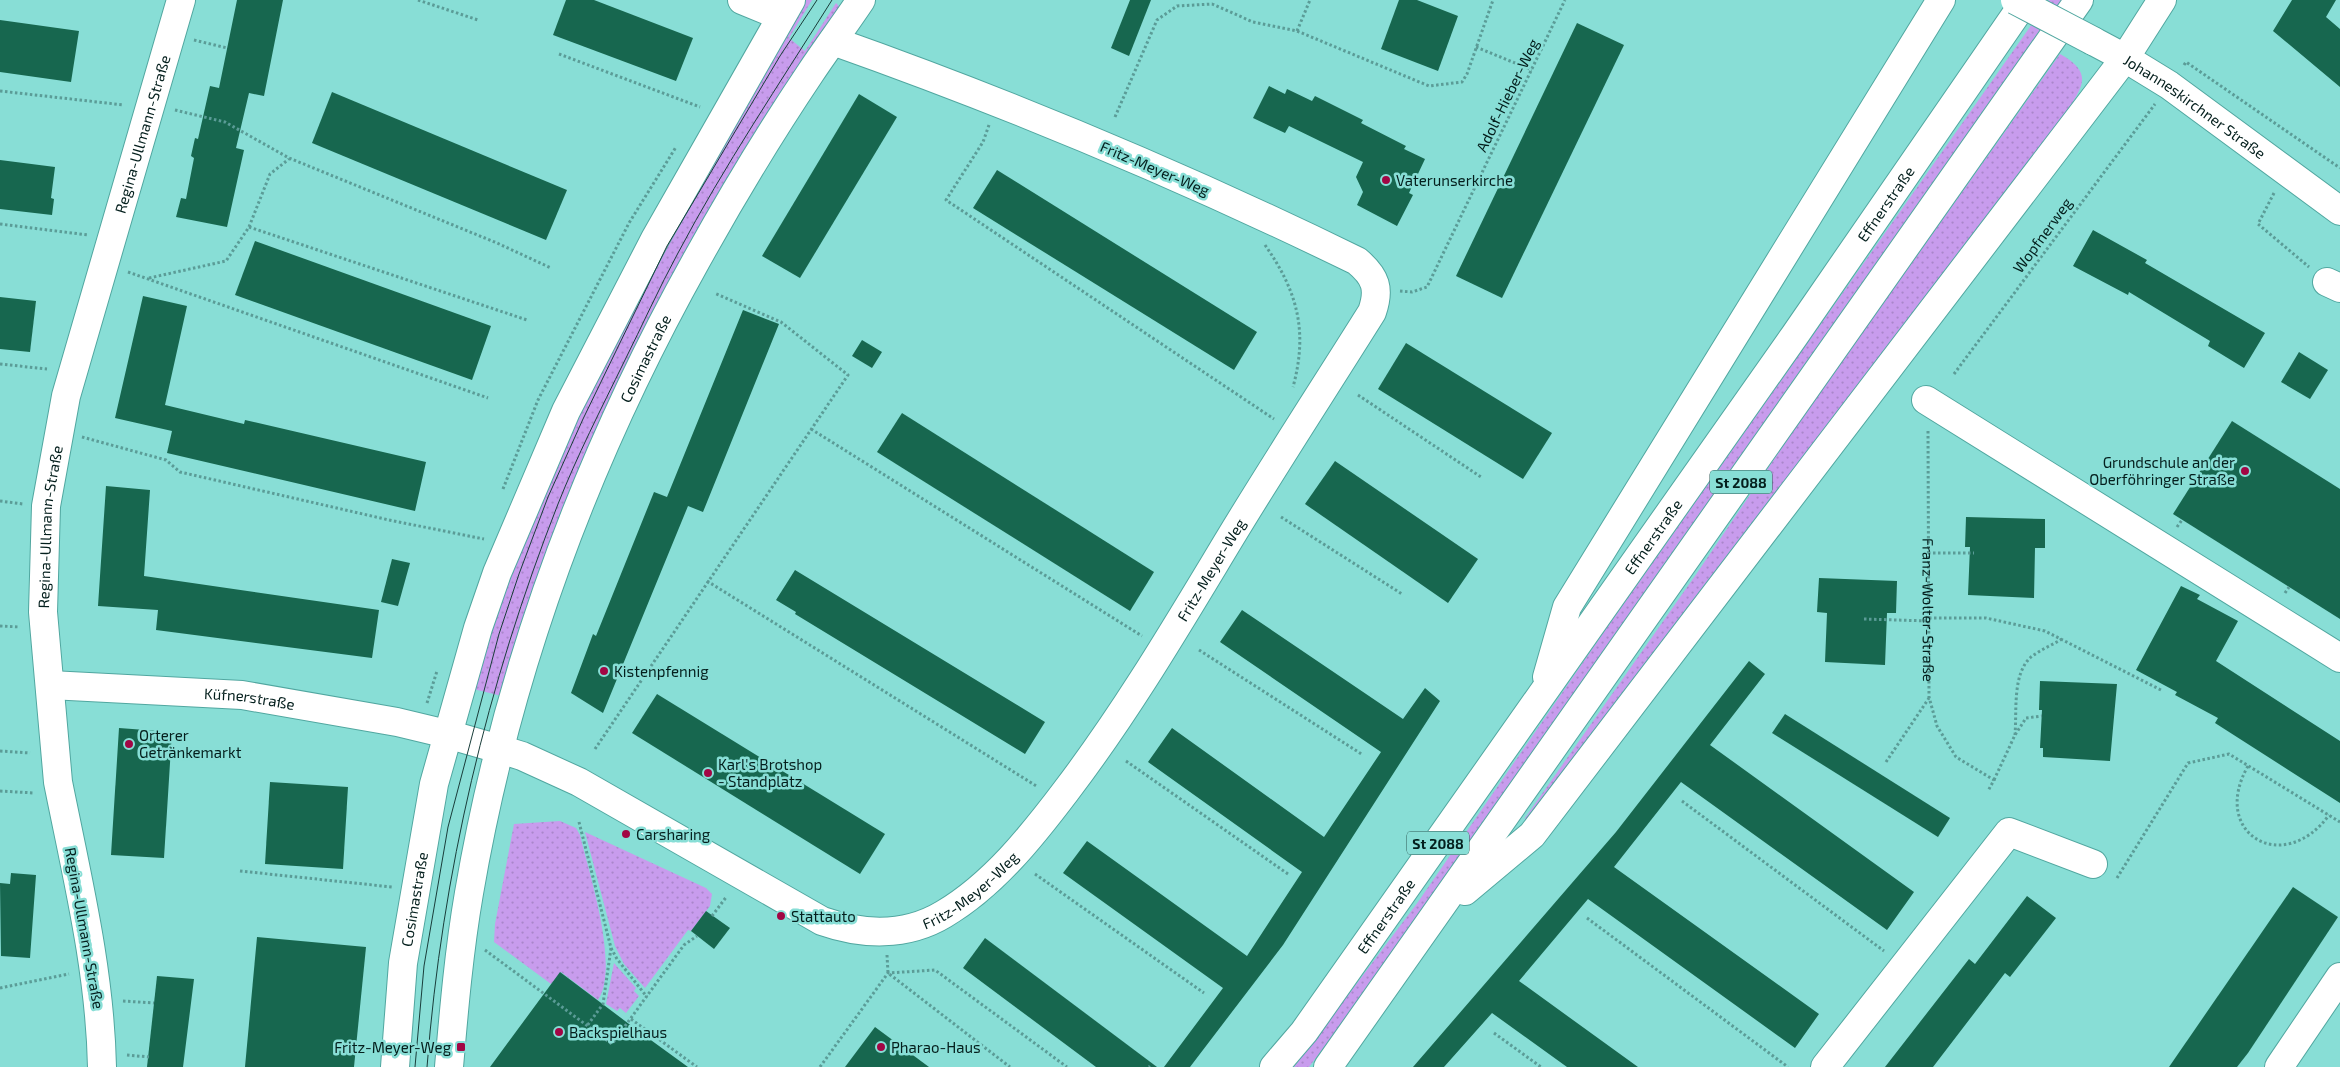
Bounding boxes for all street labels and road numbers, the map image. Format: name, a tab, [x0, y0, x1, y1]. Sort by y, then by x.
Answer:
street label: Adolf-Hieber-Weg	[1472, 35, 1542, 154]
street label: Johanneskirchner Straße	[2121, 50, 2269, 162]
street label: Regina-Ullmann-Straße	[111, 53, 174, 215]
street label: Fritz-Meyer-Weg	[1098, 137, 1213, 199]
street label: Effnerstraße	[1853, 163, 1918, 245]
street label: Wopfnerweg	[2009, 193, 2076, 276]
street label: Cosimastraße	[616, 312, 674, 405]
street label: Regina-Ullmann-Straße	[34, 444, 66, 609]
road number: St 2088	[1710, 471, 1772, 494]
street label: Effnerstraße	[1620, 496, 1686, 578]
street label: Fritz-Meyer-Weg	[1173, 514, 1249, 624]
street label: Franz-Wolter-Straße	[1919, 538, 1938, 682]
street label: Küfnerstraße	[203, 684, 296, 713]
road number: St 2088	[1407, 831, 1469, 854]
street label: Regina-Ullmann-Straße	[62, 846, 108, 1010]
street label: Fritz-Meyer-Weg	[920, 847, 1022, 933]
street label: Cosimastraße	[397, 851, 431, 948]
street label: Effnerstraße	[1353, 875, 1418, 957]

